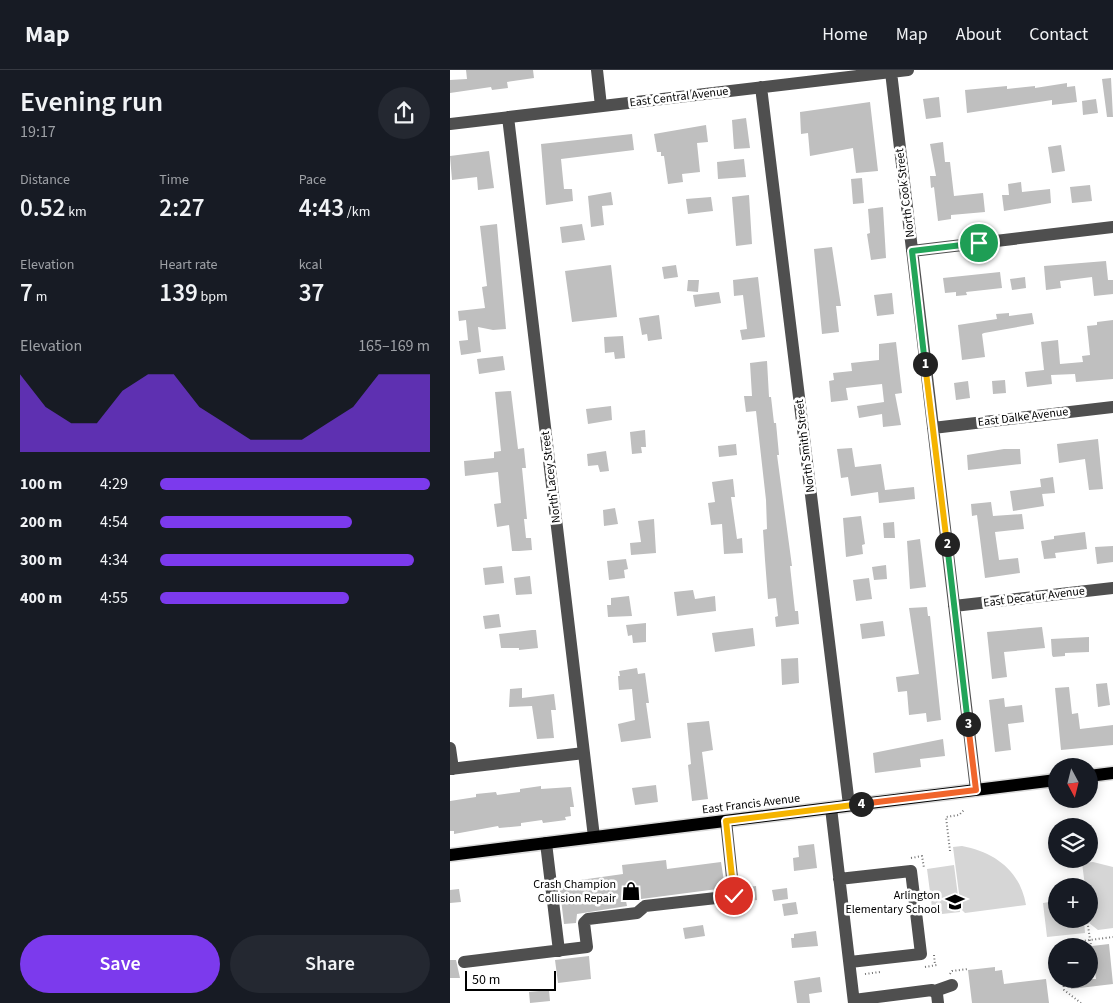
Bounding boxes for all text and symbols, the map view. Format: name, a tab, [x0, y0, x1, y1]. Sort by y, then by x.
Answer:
text: Map	[25, 17, 70, 52]
text: Home	[822, 22, 868, 47]
text: Map	[896, 22, 928, 47]
text: About	[956, 22, 1001, 47]
text: Contact	[1029, 22, 1088, 47]
text: Evening run	[20, 82, 163, 122]
street label: East Central Avenue	[629, 83, 729, 111]
button: share	[378, 87, 430, 139]
text: 19:17	[20, 121, 56, 143]
street label: North Cook Street	[891, 147, 919, 239]
text: Distance	[20, 170, 70, 190]
text: Time	[159, 170, 189, 190]
text: Pace	[299, 170, 326, 190]
text: 0.52	[20, 190, 65, 226]
text: 2:27	[159, 190, 205, 226]
text: 4:43	[299, 190, 344, 226]
text: km	[65, 202, 87, 222]
text: /km	[344, 202, 370, 222]
pin	[958, 222, 1000, 264]
icon: arrive	[965, 229, 993, 257]
text: Elevation	[20, 255, 75, 275]
text: Heart rate	[159, 255, 218, 275]
text: kcal	[299, 255, 322, 275]
text: 7	[20, 275, 33, 311]
text: 139	[159, 275, 198, 311]
text: 37	[299, 275, 324, 311]
text: m	[33, 287, 47, 307]
text: bpm	[198, 287, 228, 307]
text: Elevation	[20, 335, 82, 357]
text: 165–169 m	[358, 335, 430, 357]
pin: 1	[912, 352, 938, 376]
text: 1	[922, 354, 929, 374]
street label: North Smith Street	[791, 398, 819, 494]
street label: East Dalke Avenue	[977, 403, 1069, 431]
street label: North Lacey Street	[537, 430, 565, 524]
text: 100 m	[20, 473, 62, 495]
text: 4:29	[100, 473, 128, 495]
text: 200 m	[20, 511, 62, 533]
text: 4:54	[100, 511, 128, 533]
pin: 2	[934, 532, 960, 556]
text: 2	[944, 534, 951, 554]
text: 300 m	[20, 549, 62, 571]
text: 4:34	[100, 549, 128, 571]
street label: East Decatur Avenue	[982, 582, 1086, 612]
text: 400 m	[20, 587, 62, 609]
text: 4:55	[100, 587, 128, 609]
pin: 3	[956, 712, 980, 736]
text: 3	[965, 714, 972, 734]
north arrow	[1048, 758, 1098, 808]
map controls	[1048, 758, 1098, 988]
street label: East Francis Avenue	[701, 790, 801, 818]
pin: 4	[848, 792, 874, 816]
text: 4	[858, 794, 865, 814]
button: layers	[1048, 818, 1098, 868]
pin	[713, 875, 755, 917]
place label: Crash Champion Collision Repair	[533, 876, 617, 907]
button: +	[1048, 878, 1098, 928]
shop icon: Crash Champion Collision Repair	[620, 880, 642, 902]
icon: check	[720, 882, 748, 910]
place label: Arlington Elementary School	[845, 887, 940, 918]
school or university icon: Arlington Elementary School	[944, 891, 966, 913]
button: Save	[20, 935, 220, 993]
button: Share	[230, 935, 430, 993]
button: −	[1048, 938, 1098, 988]
scale bar	[465, 968, 556, 991]
text: 50 m	[472, 970, 500, 990]

